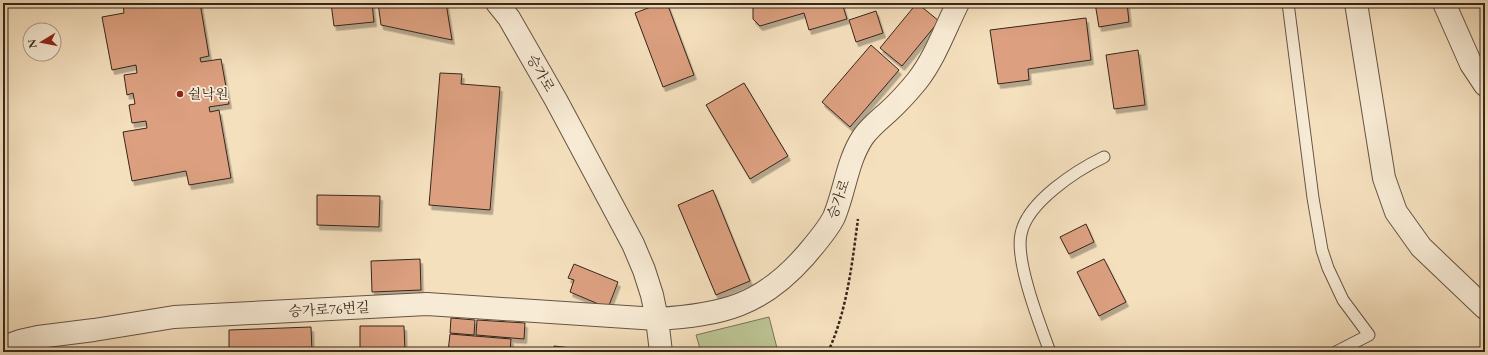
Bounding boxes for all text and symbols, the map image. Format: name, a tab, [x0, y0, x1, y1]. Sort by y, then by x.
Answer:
north arrow	[22, 22, 62, 62]
text: N	[24, 38, 40, 49]
street label: 승가로	[523, 51, 559, 95]
place label: 쉴낙원	[188, 85, 229, 103]
marker: 쉴낙원	[175, 89, 185, 99]
street label: 승가로	[823, 176, 854, 221]
street label: 승가로76번길	[288, 298, 370, 320]

